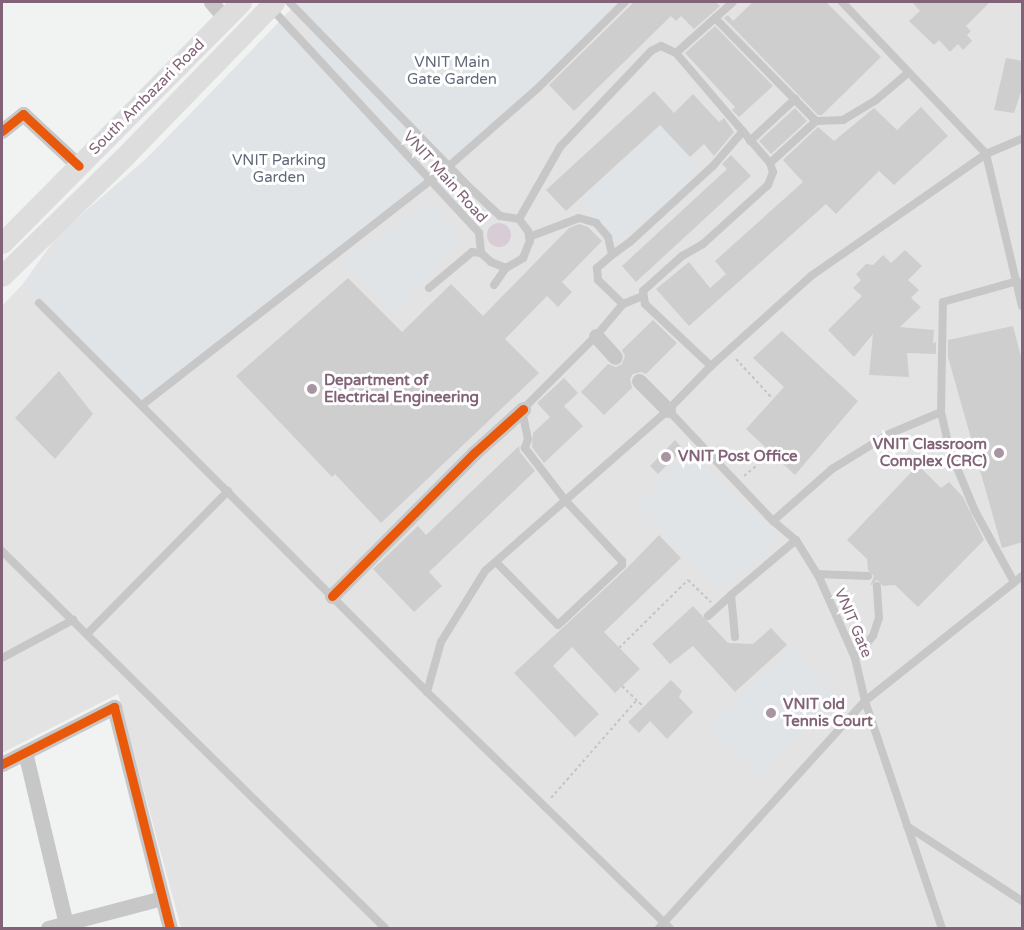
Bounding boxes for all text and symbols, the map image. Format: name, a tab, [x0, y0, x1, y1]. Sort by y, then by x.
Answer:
street label: South Ambazari Road	[85, 35, 209, 159]
park label: VNIT Main Gate Garden	[407, 53, 497, 88]
street label: VNIT Main Road	[399, 127, 491, 227]
park label: VNIT Parking Garden	[232, 151, 326, 186]
place label: Department of Electrical Engineering	[324, 371, 479, 406]
marker: Department of Electrical Engineering	[305, 382, 319, 396]
place label: VNIT Classroom Complex (CRC)	[873, 435, 987, 470]
marker: VNIT Classroom Complex (CRC)	[992, 446, 1006, 460]
place label: VNIT Post Office	[678, 448, 798, 466]
marker: VNIT Post Office	[659, 450, 673, 464]
street label: VNIT Gate	[830, 586, 876, 660]
place label: VNIT old Tennis Court	[783, 695, 873, 730]
marker: VNIT old Tennis Court	[764, 706, 778, 720]

